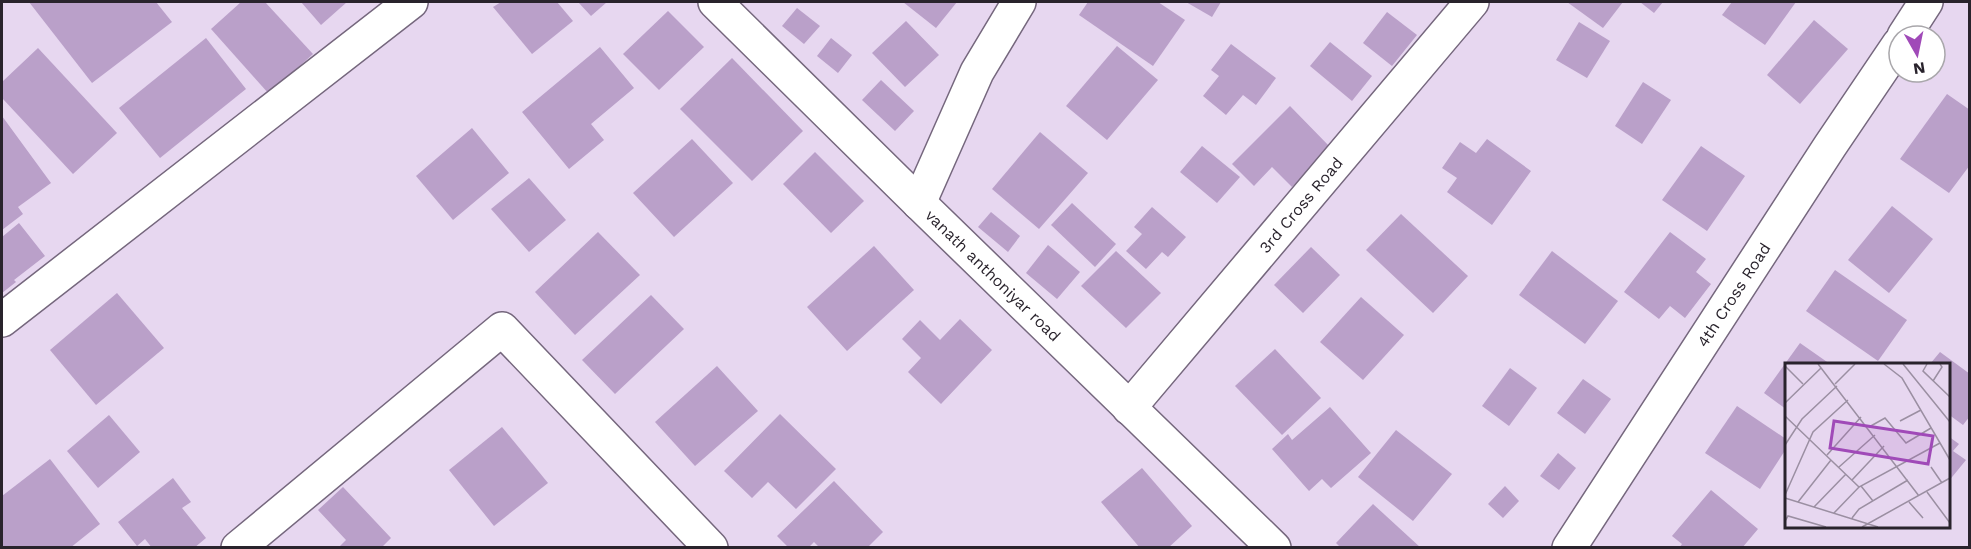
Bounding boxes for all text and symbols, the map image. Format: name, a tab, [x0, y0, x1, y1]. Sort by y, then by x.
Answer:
north arrow	[1887, 24, 1947, 84]
text: N	[1912, 58, 1927, 79]
street label: 3rd Cross Road	[1255, 153, 1347, 257]
street label: vanath anthoniyar road	[921, 206, 1064, 345]
street label: 4th Cross Road	[1693, 239, 1775, 351]
inset map	[1785, 363, 1950, 528]

